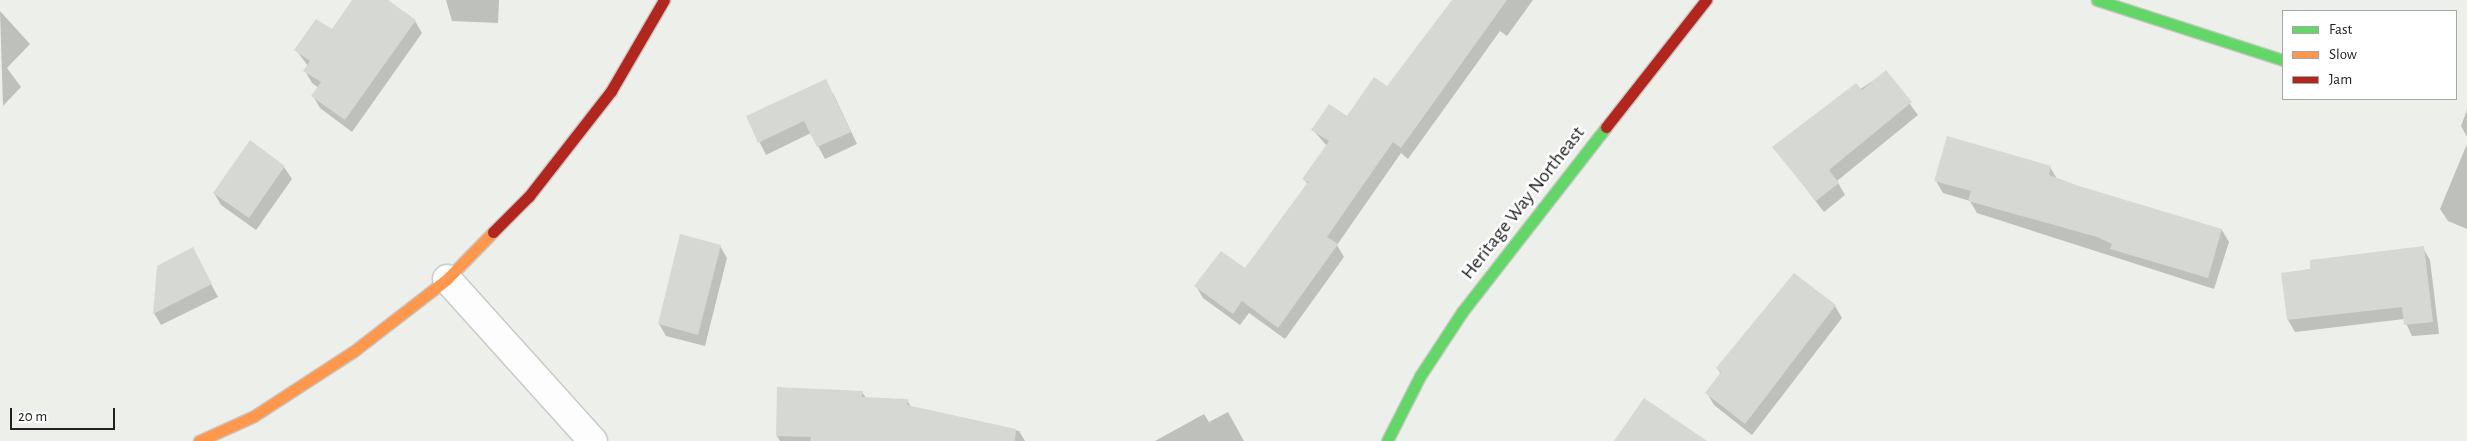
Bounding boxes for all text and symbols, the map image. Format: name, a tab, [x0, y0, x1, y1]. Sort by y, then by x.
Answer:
legend	[2282, 10, 2457, 100]
text: Fast	[2329, 22, 2352, 37]
text: Slow	[2329, 47, 2357, 62]
text: Jam	[2329, 72, 2352, 87]
street label: Heritage Way Northeast	[1456, 122, 1590, 284]
scale bar	[12, 398, 118, 430]
text: 20 m	[18, 409, 47, 424]

